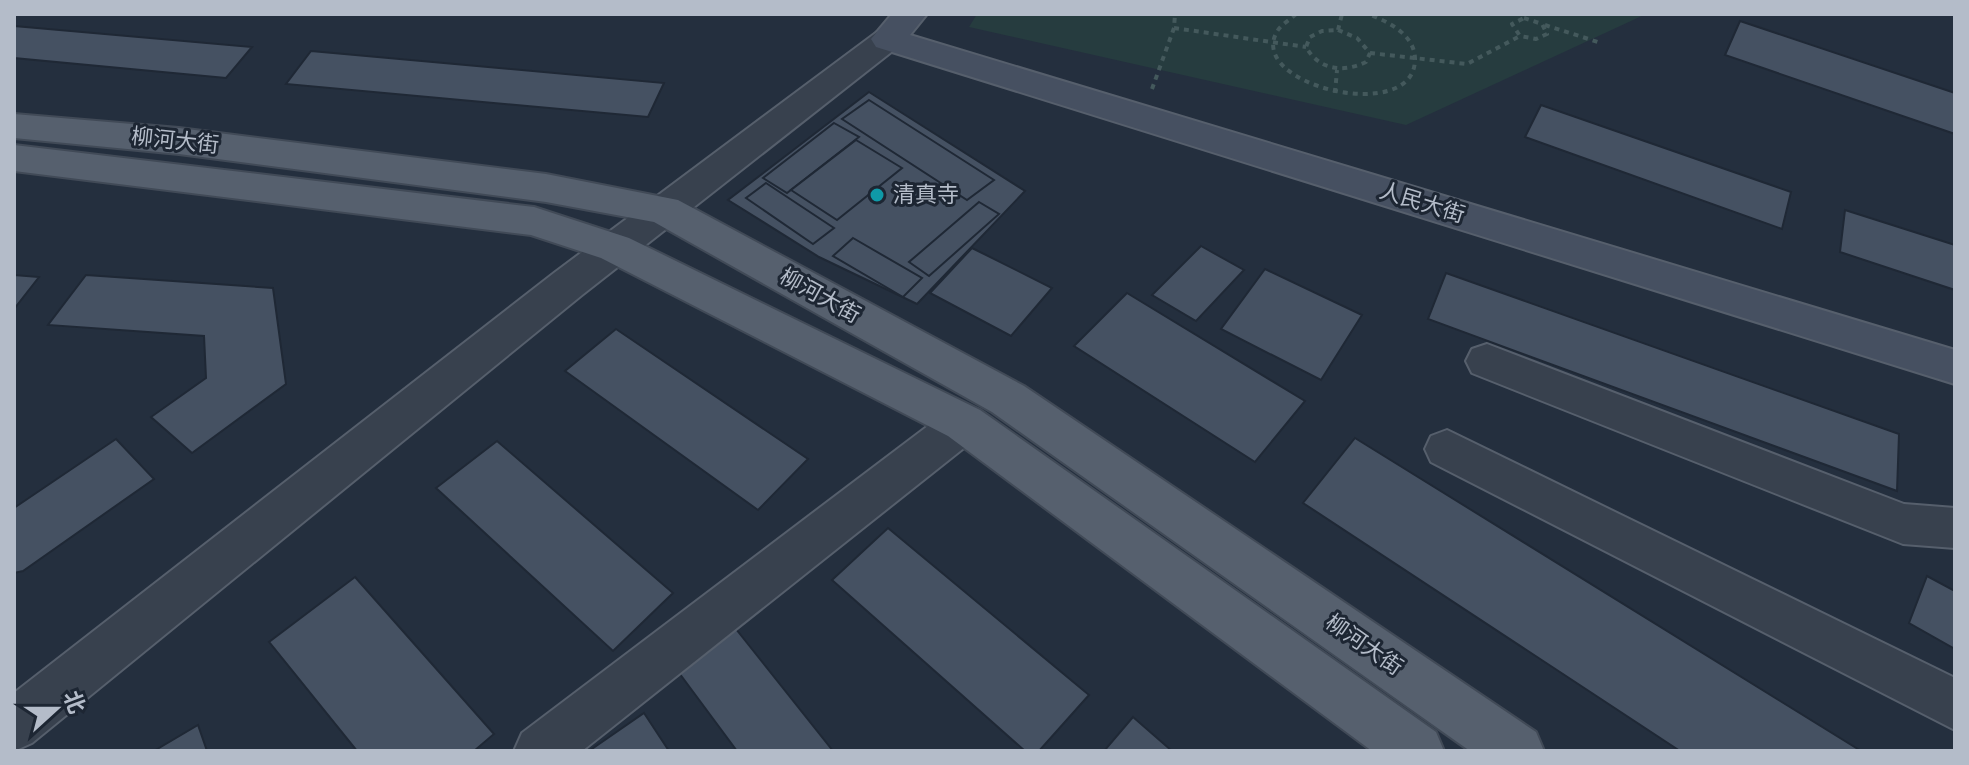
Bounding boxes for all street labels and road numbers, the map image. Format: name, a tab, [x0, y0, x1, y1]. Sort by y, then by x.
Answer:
street label: 柳河大街	[130, 123, 220, 159]
street label: 人民大街	[1376, 178, 1468, 228]
street label: 柳河大街	[775, 263, 865, 329]
street label: 柳河大街	[1320, 609, 1408, 681]

